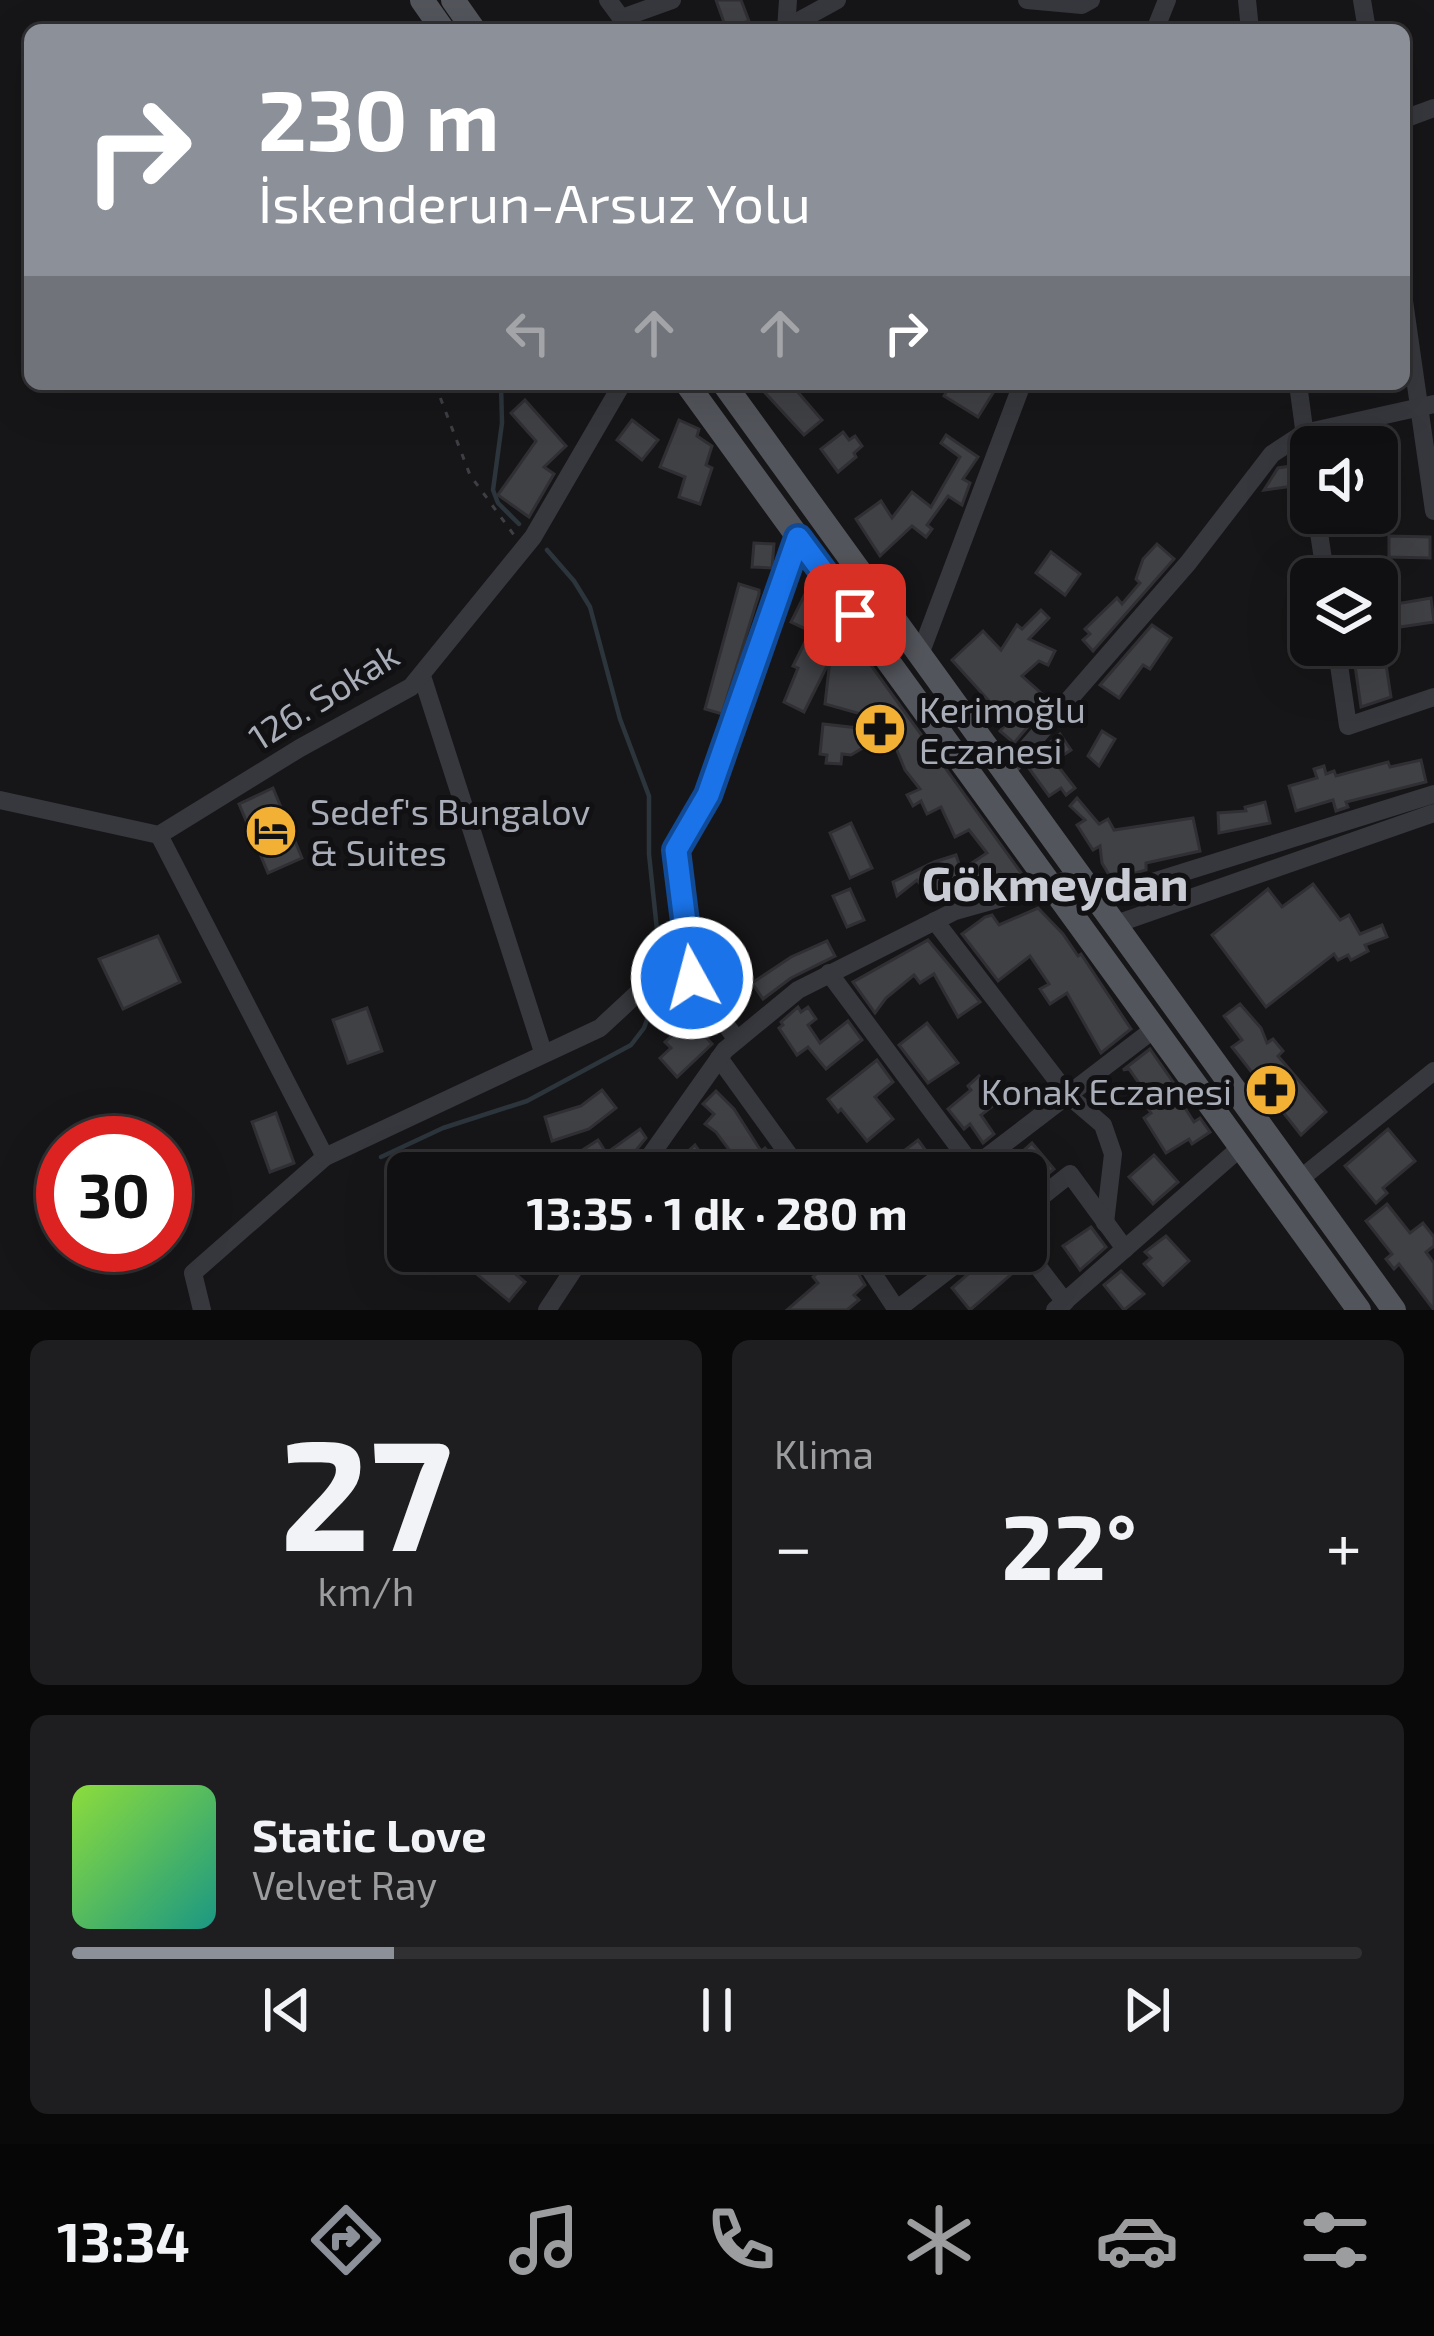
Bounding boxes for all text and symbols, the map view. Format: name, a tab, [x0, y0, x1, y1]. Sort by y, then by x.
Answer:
text: 230 m	[258, 67, 500, 168]
icon: right	[60, 72, 216, 228]
text: İskenderun-Arsuz Yolu	[258, 169, 811, 234]
icon: left	[495, 300, 561, 366]
icon: ahead	[621, 300, 687, 366]
icon: ahead	[747, 300, 813, 366]
icon: right	[873, 300, 939, 366]
map controls	[1290, 426, 1398, 666]
button: sound	[1290, 426, 1398, 534]
button: layers	[1290, 558, 1398, 666]
pin	[804, 564, 906, 666]
icon: arrive	[822, 582, 888, 648]
street label: 126. Sokak	[240, 632, 406, 758]
place label: Kerimoğlu Eczanesi	[919, 687, 1086, 771]
pharmacy icon: Kerimoğlu Eczanesi	[852, 701, 908, 757]
place label: Sedef's Bungalov & Suites	[310, 789, 590, 873]
hotel icon: Sedef's Bungalov & Suites	[243, 803, 299, 859]
district label: Gökmeydan	[921, 853, 1189, 911]
position arrow	[629, 915, 755, 1041]
pharmacy icon: Konak Eczanesi	[1243, 1062, 1299, 1118]
place label: Konak Eczanesi	[981, 1069, 1232, 1112]
speed limit sign: 30	[36, 1116, 192, 1272]
text: 13:35 · 1 dk · 280 m	[526, 1185, 908, 1239]
text: 27	[279, 1395, 453, 1582]
text: Klima	[774, 1430, 874, 1477]
text: 22°	[1001, 1490, 1137, 1598]
text: −	[774, 1505, 813, 1584]
text: +	[1326, 1505, 1362, 1584]
text: km/h	[318, 1567, 414, 1614]
text: Static Love	[252, 1807, 487, 1861]
text: Velvet Ray	[252, 1861, 437, 1908]
icon: previous	[254, 1977, 320, 2043]
icon: pause	[684, 1977, 750, 2043]
icon: next	[1114, 1977, 1180, 2043]
icon: directions	[304, 2198, 388, 2282]
icon: music	[502, 2198, 586, 2282]
icon: phone	[699, 2198, 783, 2282]
icon: climate	[897, 2198, 981, 2282]
icon: car	[1095, 2198, 1179, 2282]
icon: filters	[1293, 2198, 1377, 2282]
text: 13:34	[57, 2208, 190, 2273]

